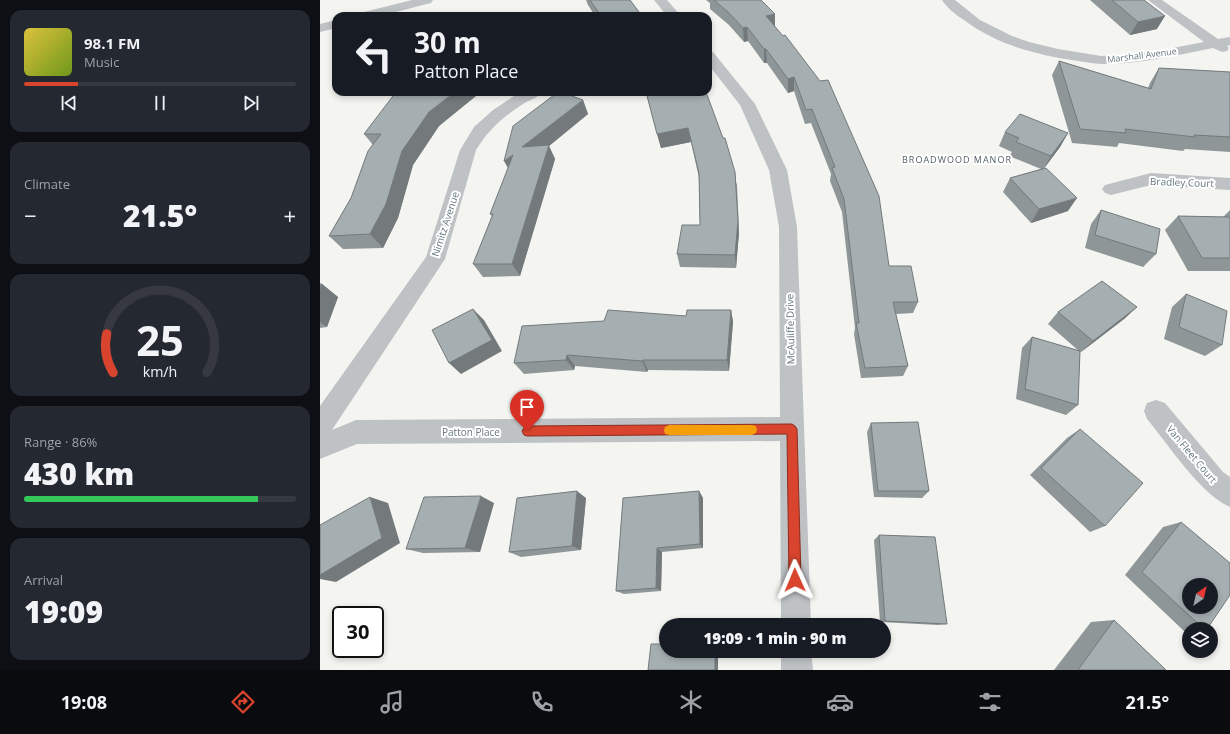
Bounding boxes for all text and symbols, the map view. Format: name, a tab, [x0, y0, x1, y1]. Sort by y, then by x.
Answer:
text: 30 m	[414, 23, 481, 61]
icon: left	[348, 28, 400, 80]
text: 98.1 FM	[84, 33, 140, 53]
street label: Marshall Avenue	[1107, 44, 1177, 66]
text: Music	[84, 53, 119, 71]
text: Patton Place	[414, 59, 518, 83]
icon: previous	[58, 92, 80, 114]
icon: pause	[149, 92, 171, 114]
icon: next	[240, 92, 262, 114]
district label: BROADWOOD MANOR	[902, 153, 1012, 166]
street label: Bradley Court	[1150, 174, 1215, 190]
text: Climate	[24, 175, 70, 193]
street label: Nimitz Avenue	[428, 189, 462, 258]
text: 21.5°	[123, 195, 197, 236]
text: −	[24, 200, 37, 230]
text: +	[283, 200, 296, 230]
street label: McAuliffe Drive	[782, 293, 798, 364]
text: 25	[136, 312, 184, 368]
text: km/h	[143, 362, 177, 381]
pin	[510, 390, 544, 431]
icon: arrive	[516, 396, 538, 418]
street label: Van Fleet Court	[1164, 422, 1221, 486]
street label: Patton Place	[442, 425, 500, 439]
text: Range · 86%	[24, 433, 97, 451]
text: 430 km	[24, 453, 134, 494]
position arrow	[774, 559, 816, 601]
text: Arrival	[24, 571, 63, 589]
north arrow	[1182, 578, 1218, 614]
map controls	[1182, 578, 1218, 658]
text: 19:09	[24, 591, 103, 632]
speed limit sign: 30	[332, 606, 384, 658]
button: layers	[1182, 622, 1218, 658]
text: 19:09 · 1 min · 90 m	[704, 628, 846, 648]
icon: directions	[229, 688, 257, 716]
icon: music	[378, 688, 406, 716]
icon: phone	[528, 688, 556, 716]
icon: climate	[677, 688, 705, 716]
icon: car	[826, 688, 854, 716]
icon: filters	[976, 688, 1004, 716]
text: 19:08	[61, 690, 107, 714]
text: 21.5°	[1125, 690, 1169, 714]

